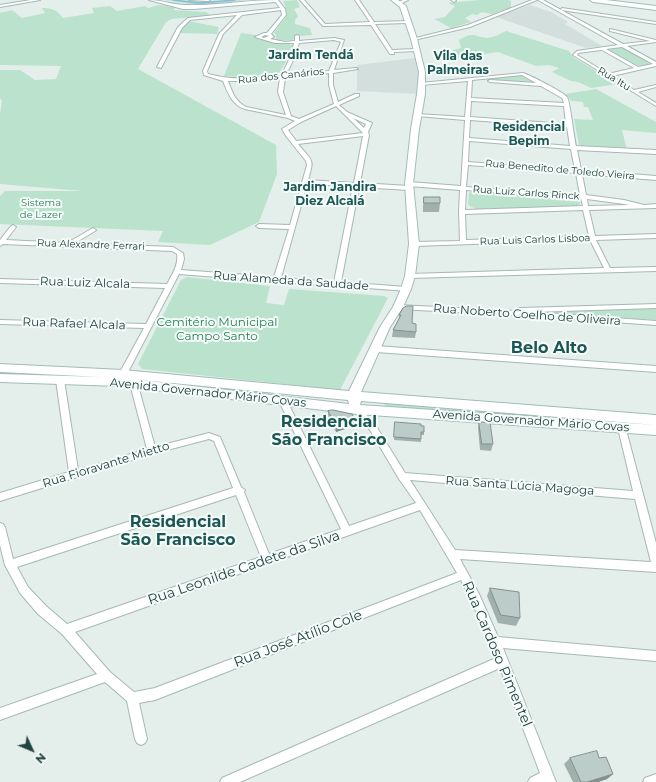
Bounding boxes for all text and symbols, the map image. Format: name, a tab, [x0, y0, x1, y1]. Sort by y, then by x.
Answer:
district label: Jardim Tendá	[268, 48, 354, 62]
district label: Vila das Palmeiras	[427, 49, 489, 77]
street label: Rua Itu	[595, 65, 633, 93]
street label: Rua dos Canários	[237, 66, 325, 86]
district label: Residencial Bepim	[493, 120, 565, 148]
street label: Rua Benedito de Toledo Vieira	[485, 157, 635, 183]
district label: Jardim Jandira Diez Alcalá	[283, 180, 377, 208]
street label: Rua Luiz Carlos Rinck	[472, 183, 580, 203]
park label: Sistema de Lazer	[20, 197, 62, 220]
street label: Rua Luis Carlos Lisboa	[479, 232, 591, 248]
street label: Rua Alexandre Ferrari	[37, 237, 145, 253]
street label: Rua Alameda da Saudade	[213, 268, 369, 294]
street label: Rua Luiz Alcala	[40, 274, 130, 292]
street label: Rua Noberto Coelho de Oliveira	[433, 301, 621, 329]
street label: Rua Rafael Alcala	[22, 315, 126, 333]
park label: Cemitério Municipal Campo Santo	[156, 315, 278, 343]
district label: Belo Alto	[511, 338, 587, 358]
street label: Avenida Governador Mário Covas	[109, 376, 307, 410]
street label: Avenida Governador Mário Covas	[432, 407, 630, 435]
district label: Residencial São Francisco	[271, 412, 387, 450]
street label: Rua Fioravante Mietto	[41, 439, 171, 491]
street label: Rua Santa Lúcia Magoga	[445, 474, 595, 498]
district label: Residencial São Francisco	[120, 512, 236, 550]
street label: Rua Leonilde Cadete da Silva	[146, 527, 342, 609]
street label: Rua Cardoso Pimentel	[459, 579, 535, 729]
street label: Rua José Atílio Cole	[231, 607, 365, 671]
north arrow	[12, 730, 52, 770]
text: N	[33, 750, 49, 766]

